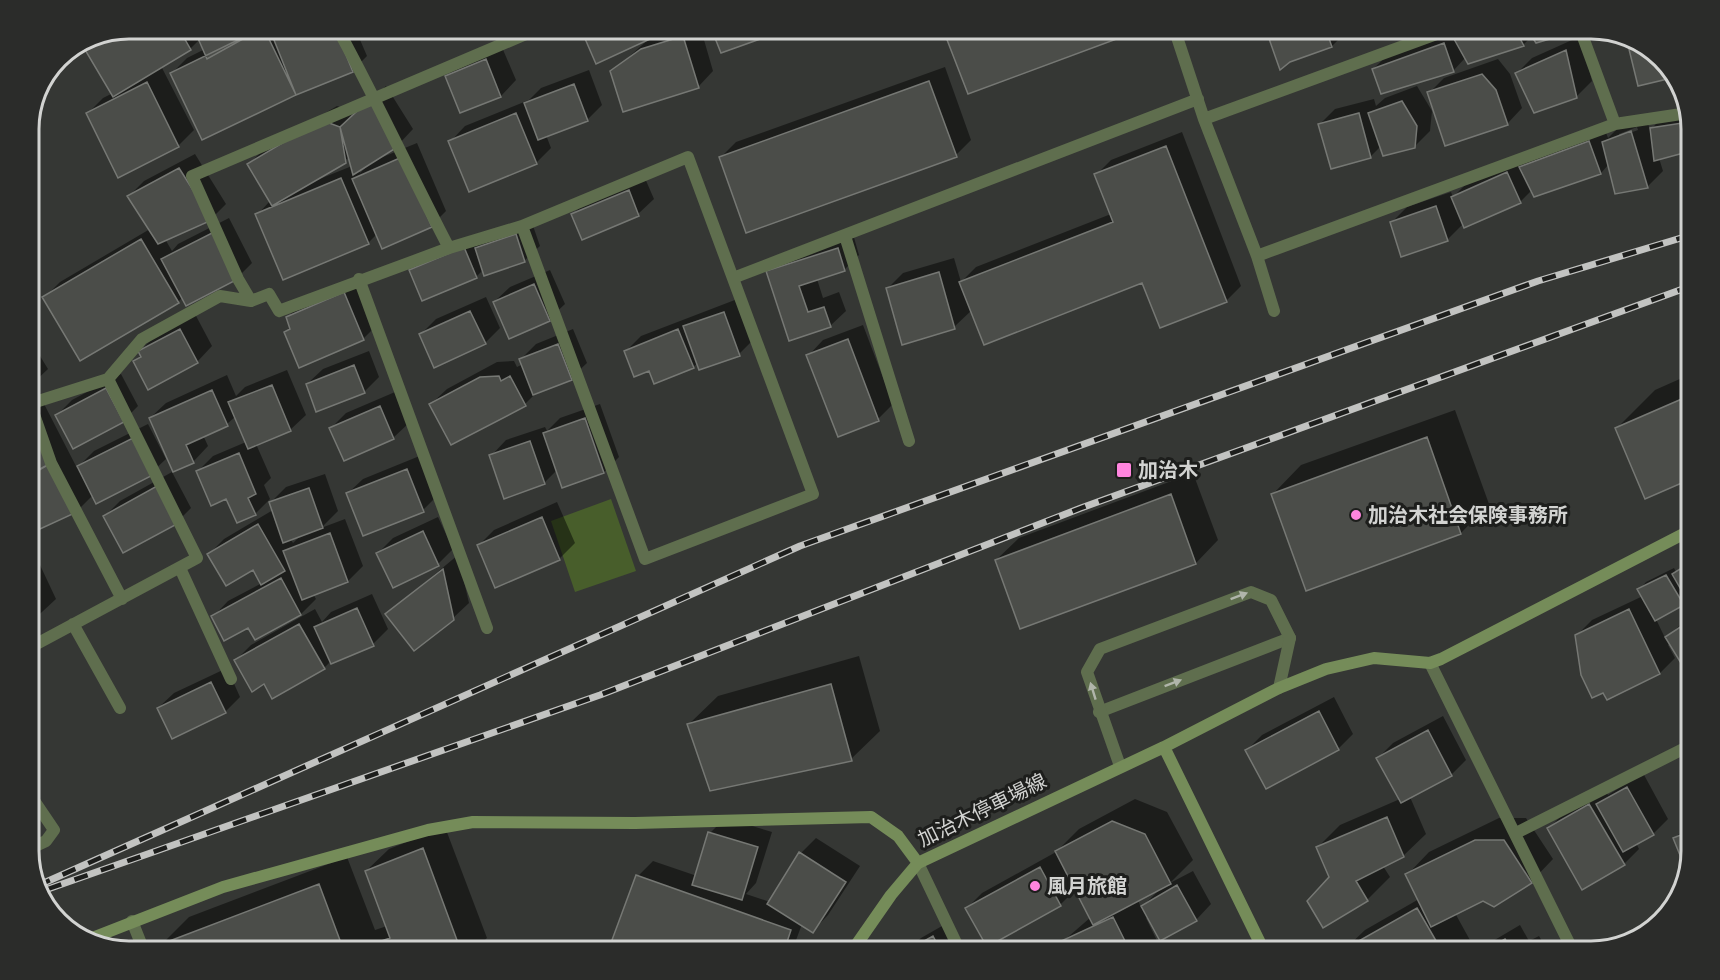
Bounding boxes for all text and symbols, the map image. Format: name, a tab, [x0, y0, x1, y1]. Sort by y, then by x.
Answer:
place label: 加治木	[1138, 458, 1198, 482]
marker: 加治木	[1115, 461, 1133, 479]
place label: 加治木社会保険事務所	[1368, 503, 1568, 527]
marker: 加治木社会保険事務所	[1349, 508, 1363, 522]
one-way arrow	[1231, 591, 1249, 601]
one-way arrow	[1164, 678, 1182, 688]
one-way arrow	[1088, 682, 1097, 700]
street label: 加治木停車場線	[914, 769, 1050, 851]
place label: 風月旅館	[1047, 874, 1127, 898]
marker: 風月旅館	[1028, 879, 1042, 893]

